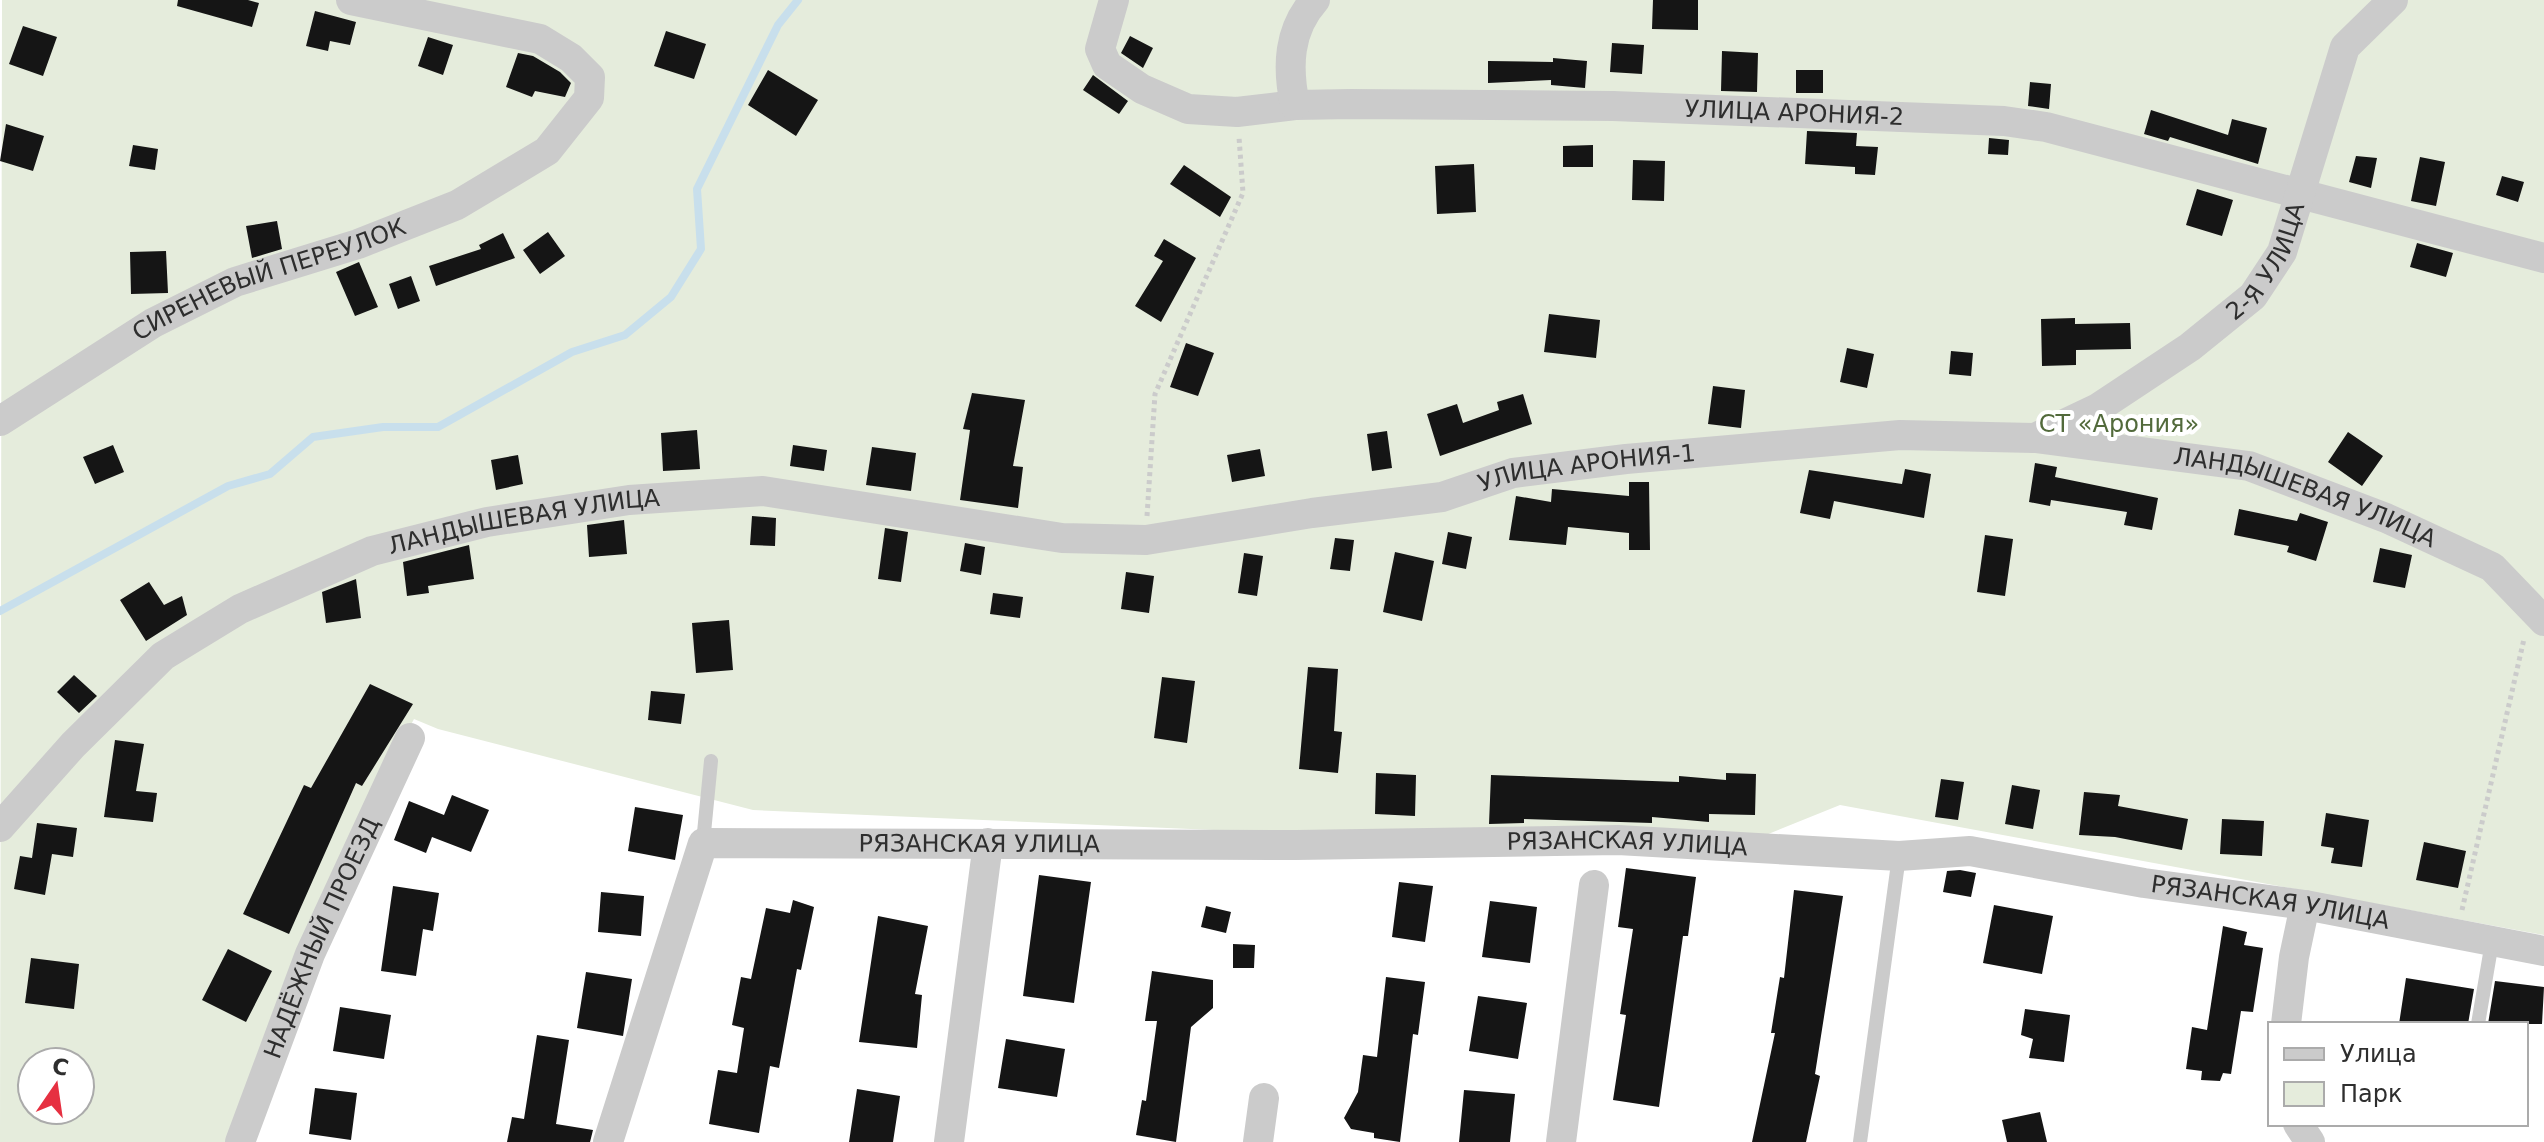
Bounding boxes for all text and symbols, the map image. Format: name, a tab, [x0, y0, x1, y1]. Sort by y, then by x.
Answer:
street label: УЛИЦА АРОНИЯ-2	[1684, 95, 1905, 131]
street label: 2-Я УЛИЦА	[2221, 199, 2311, 326]
street label: СИРЕНЕВЫЙ ПЕРЕУЛОК	[127, 213, 410, 347]
park label: СТ «Арония»	[2039, 410, 2199, 438]
street label: УЛИЦА АРОНИЯ-1	[1474, 439, 1697, 498]
street label: ЛАНДЫШЕВАЯ УЛИЦА	[2172, 442, 2441, 553]
street label: ЛАНДЫШЕВАЯ УЛИЦА	[385, 484, 662, 560]
street label: НАДЁЖНЫЙ ПРОЕЗД	[258, 813, 385, 1062]
street label: РЯЗАНСКАЯ УЛИЦА	[1506, 826, 1749, 861]
street label: РЯЗАНСКАЯ УЛИЦА	[859, 830, 1101, 858]
street label: РЯЗАНСКАЯ УЛИЦА	[2149, 870, 2392, 935]
legend	[2268, 1022, 2528, 1126]
text: Улица	[2340, 1040, 2417, 1068]
north arrow	[16, 1046, 96, 1126]
text: С	[50, 1053, 71, 1081]
text: Парк	[2340, 1080, 2402, 1108]

